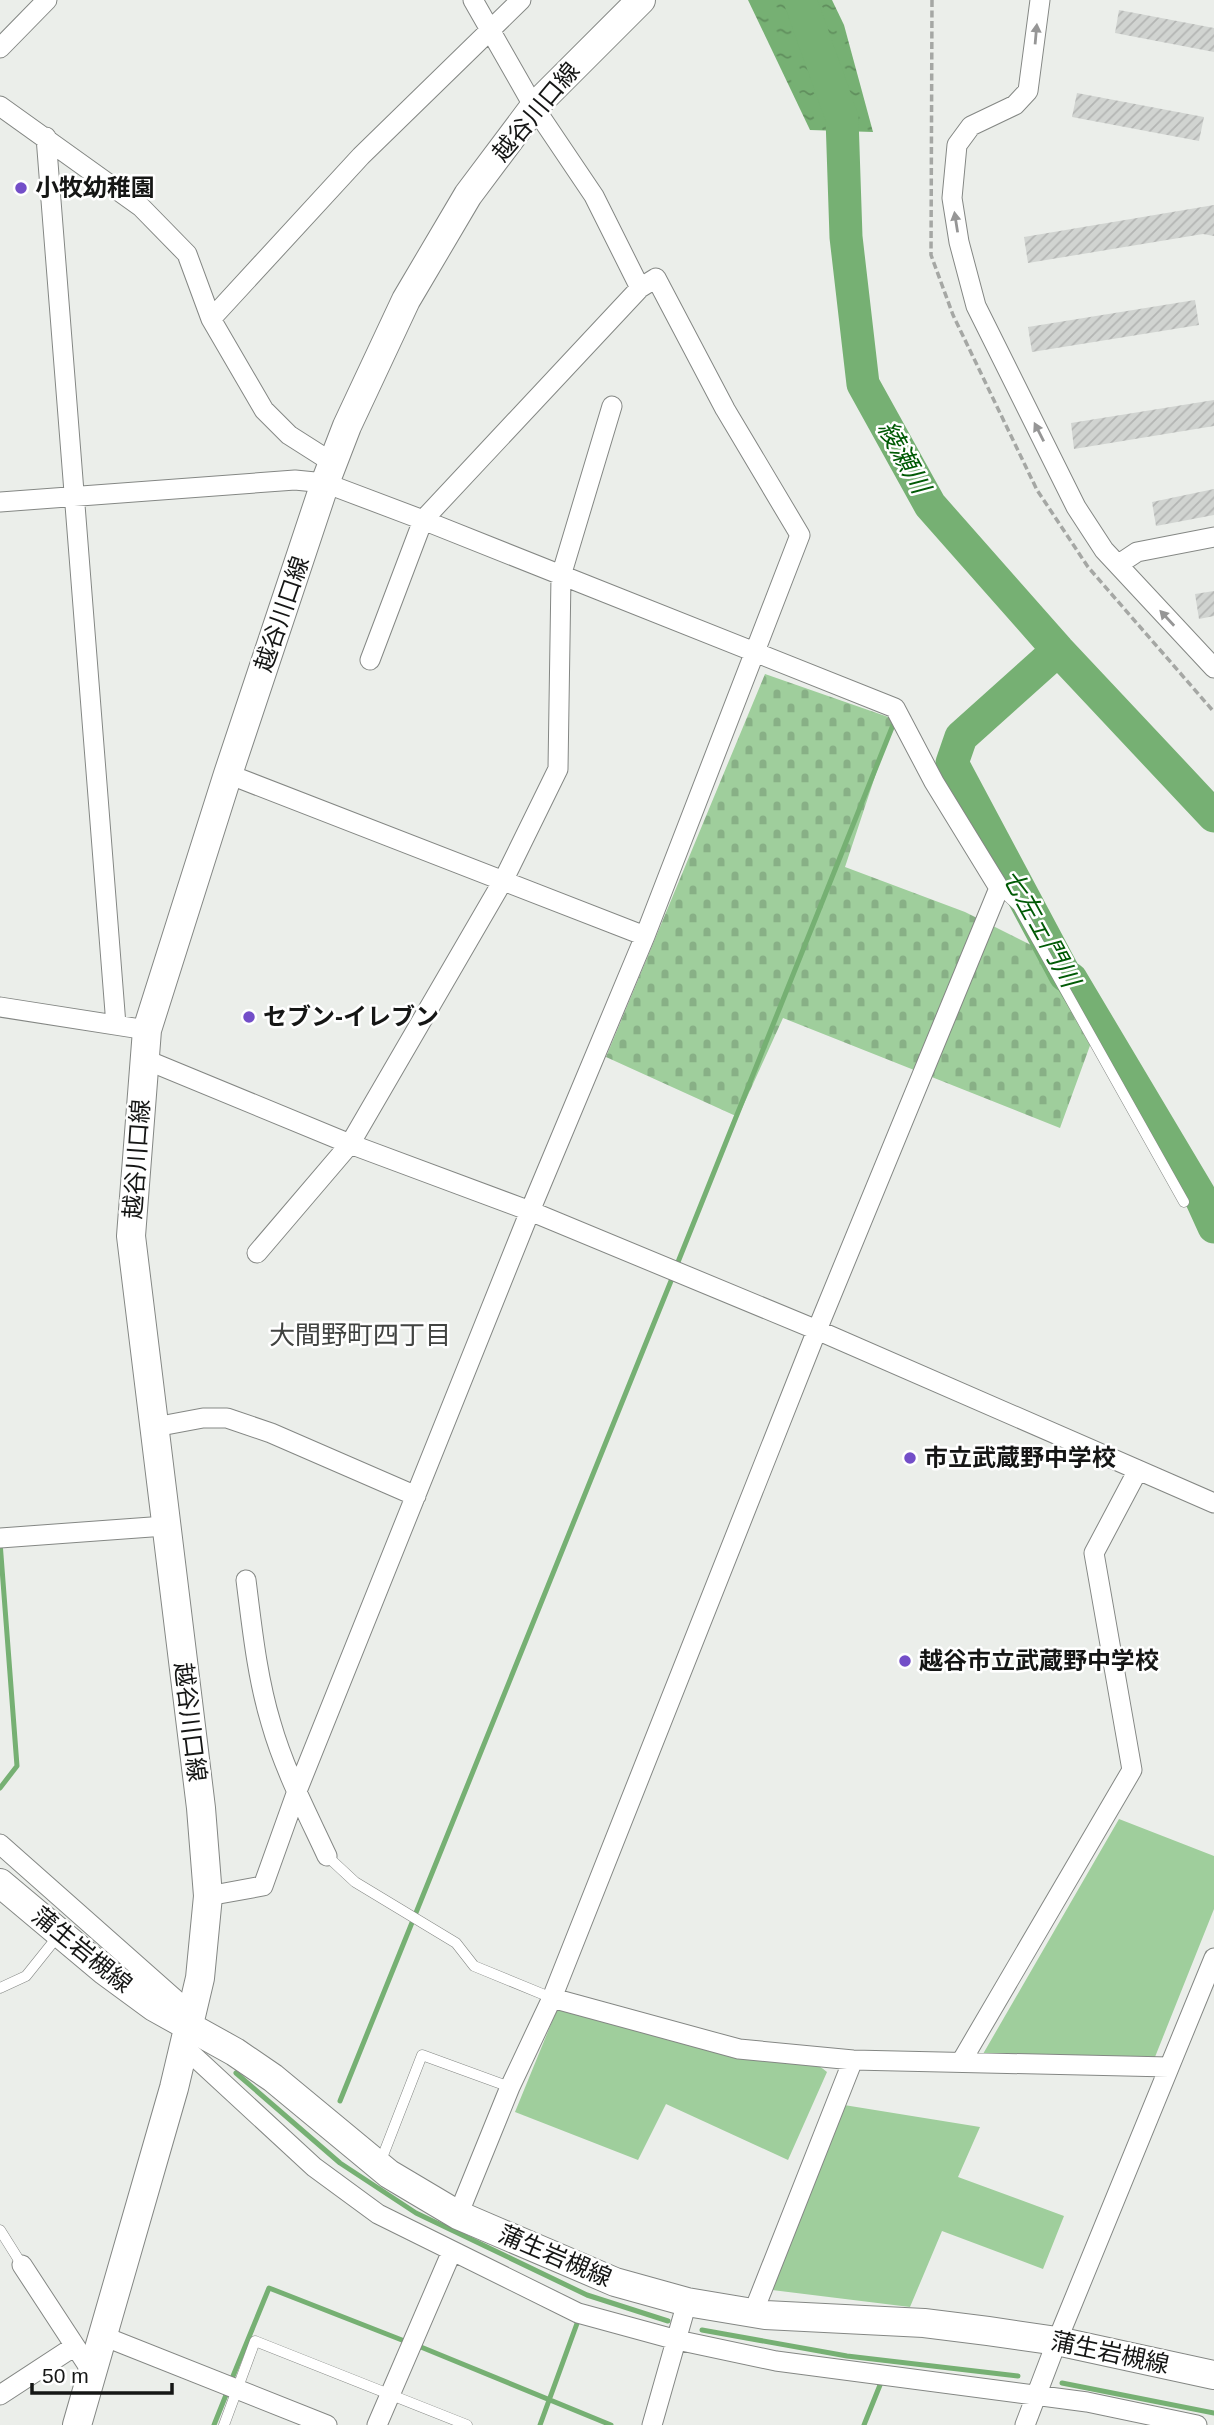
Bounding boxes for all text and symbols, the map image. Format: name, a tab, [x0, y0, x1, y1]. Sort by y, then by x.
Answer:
one-way arrow	[1031, 23, 1042, 45]
street label: 越谷川口線	[487, 57, 585, 166]
place label: 小牧幼稚園	[35, 174, 155, 201]
marker: 小牧幼稚園	[13, 180, 29, 196]
one-way arrow	[950, 211, 961, 233]
water label: 綾瀬川	[872, 416, 937, 501]
one-way arrow	[1033, 422, 1044, 442]
street label: 越谷川口線	[249, 553, 314, 675]
one-way arrow	[1160, 610, 1176, 627]
water label: 七左ェ門川	[996, 864, 1087, 995]
place label: セブン-イレブン	[263, 1003, 439, 1030]
marker: セブン-イレブン	[241, 1009, 257, 1025]
street label: 越谷川口線	[119, 1098, 154, 1220]
district label: 大間野町四丁目	[269, 1320, 451, 1350]
place label: 市立武蔵野中学校	[924, 1444, 1116, 1471]
marker: 市立武蔵野中学校	[902, 1450, 918, 1466]
place label: 越谷市立武蔵野中学校	[919, 1647, 1159, 1674]
marker: 越谷市立武蔵野中学校	[897, 1653, 913, 1669]
street label: 越谷川口線	[170, 1661, 211, 1783]
street label: 蒲生岩槻線	[27, 1901, 137, 1998]
street label: 蒲生岩槻線	[495, 2220, 616, 2291]
street label: 蒲生岩槻線	[1049, 2327, 1172, 2378]
scale bar	[32, 2352, 172, 2396]
text: 50 m	[42, 2364, 89, 2387]

